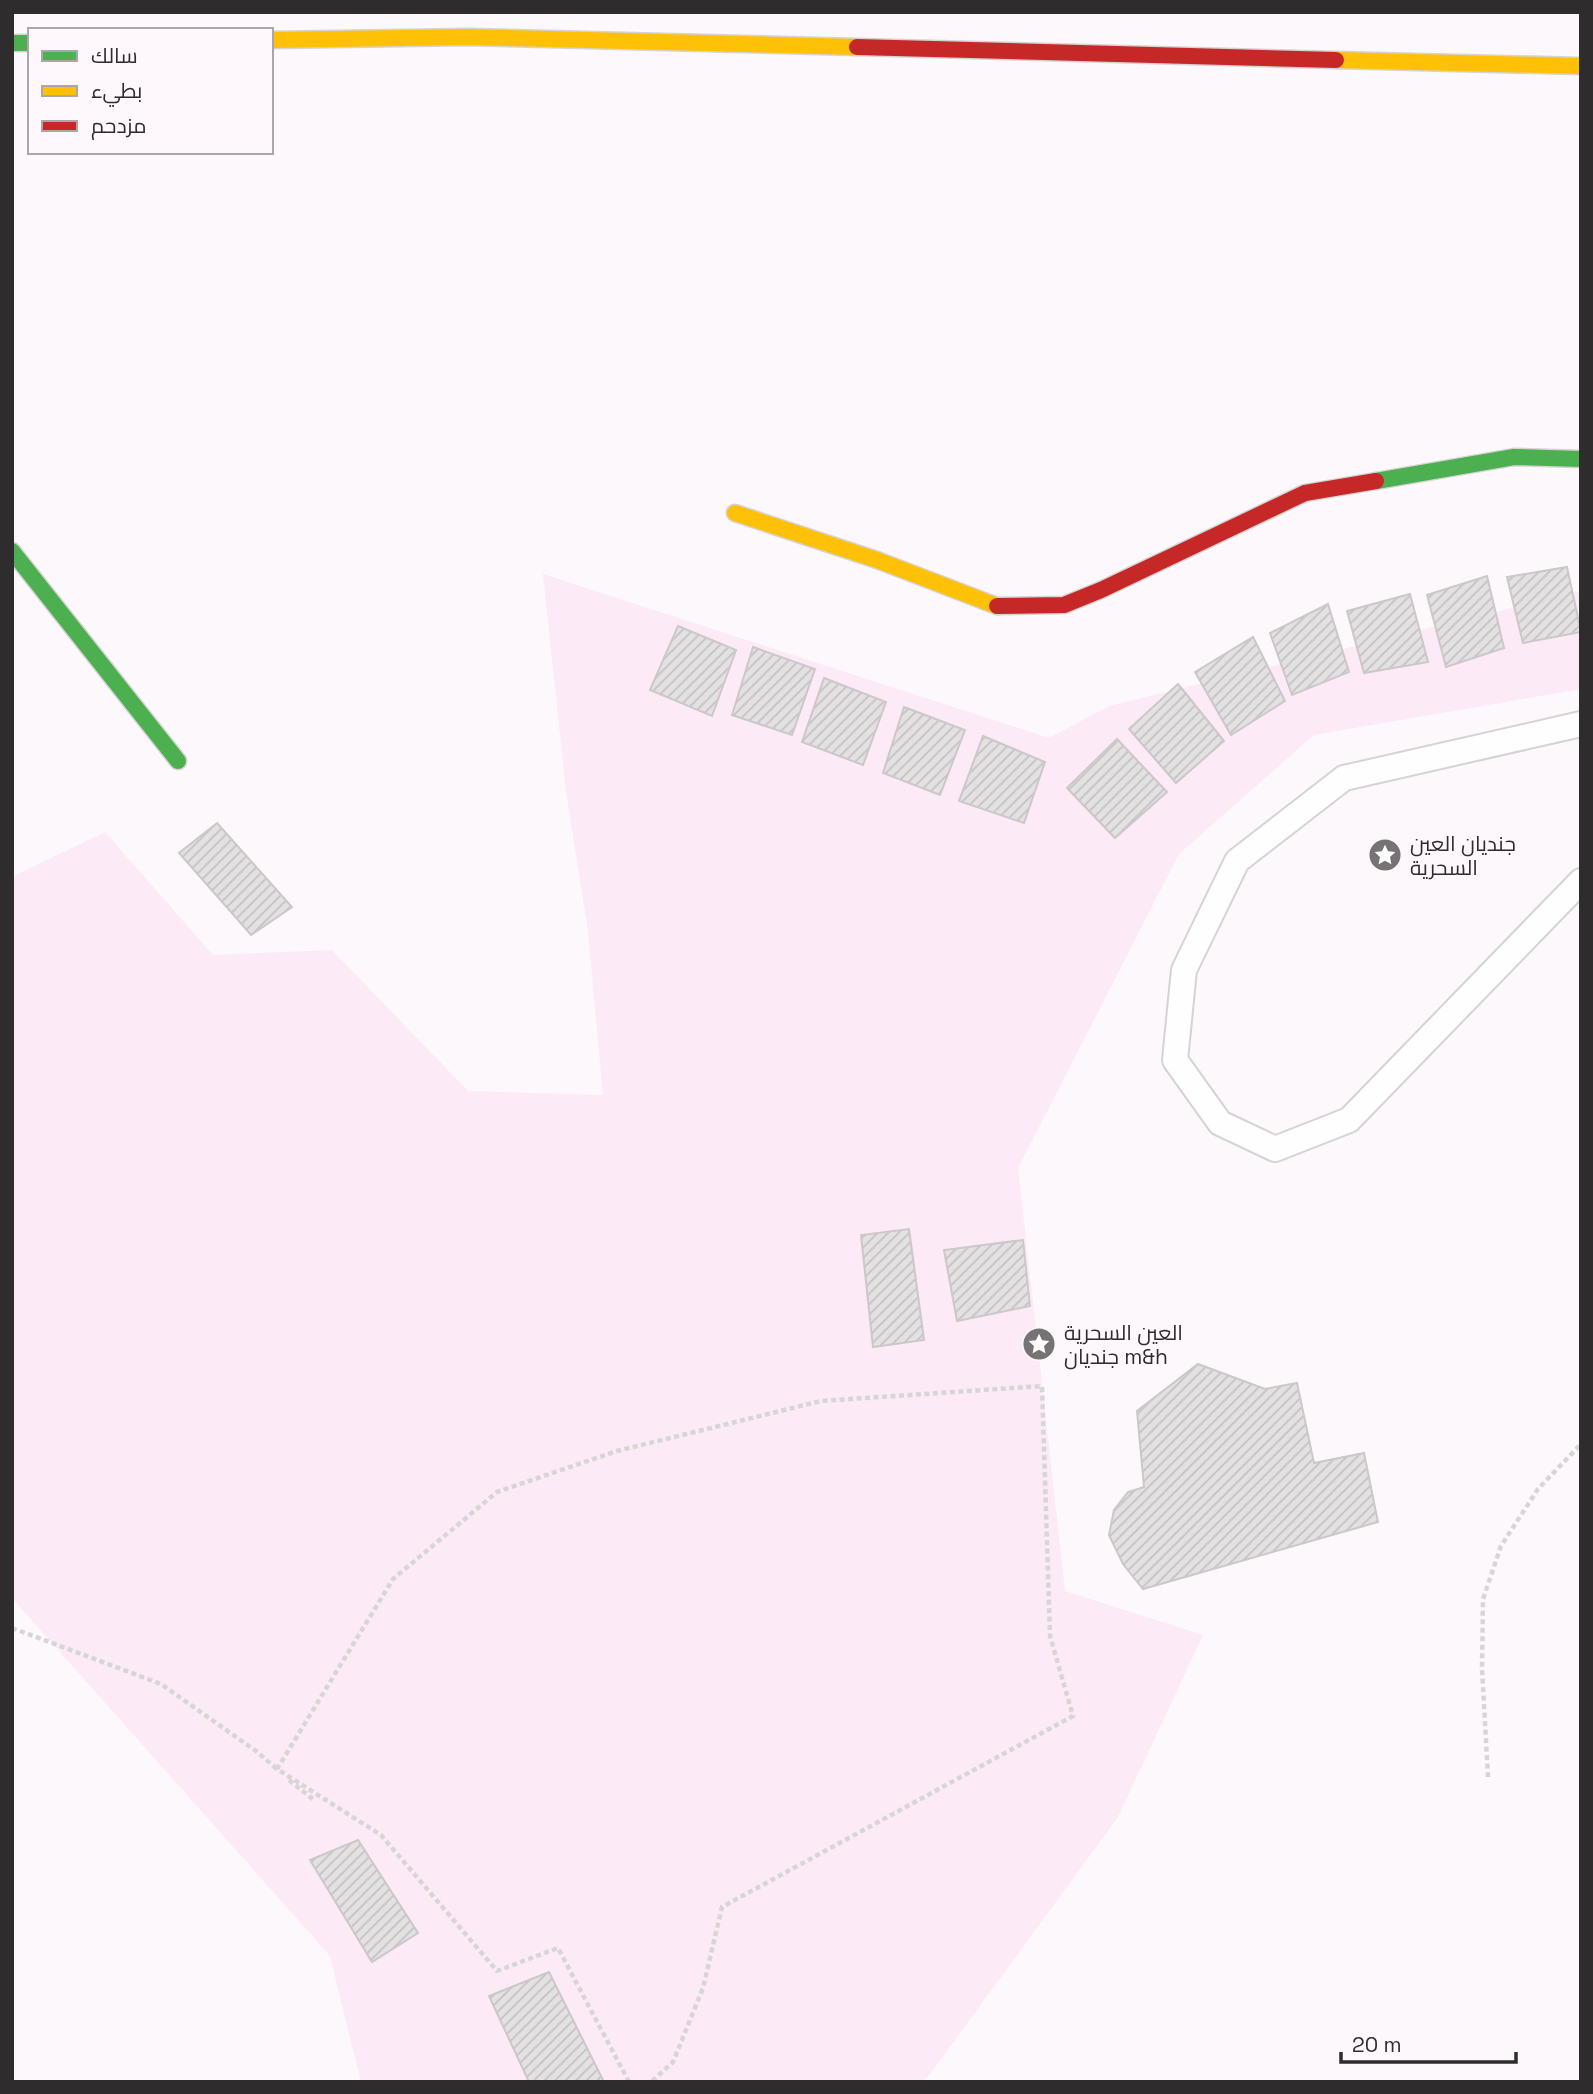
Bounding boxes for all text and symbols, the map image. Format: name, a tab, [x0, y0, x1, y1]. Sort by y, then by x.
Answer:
legend	[28, 28, 273, 154]
text: سالك	[91, 42, 138, 69]
text: بطيء	[91, 77, 142, 107]
text: مزدحم	[91, 112, 146, 140]
place label: جنديان العين السحرية	[1410, 830, 1516, 881]
place icon: جنديان العين السحرية	[1366, 836, 1404, 874]
place label: العين السحرية جنديان m&h	[1064, 1319, 1183, 1370]
place icon: العين السحرية جنديان m&h	[1020, 1325, 1058, 1363]
scale bar	[1341, 2021, 1516, 2064]
text: 20 m	[1352, 2031, 1402, 2058]

